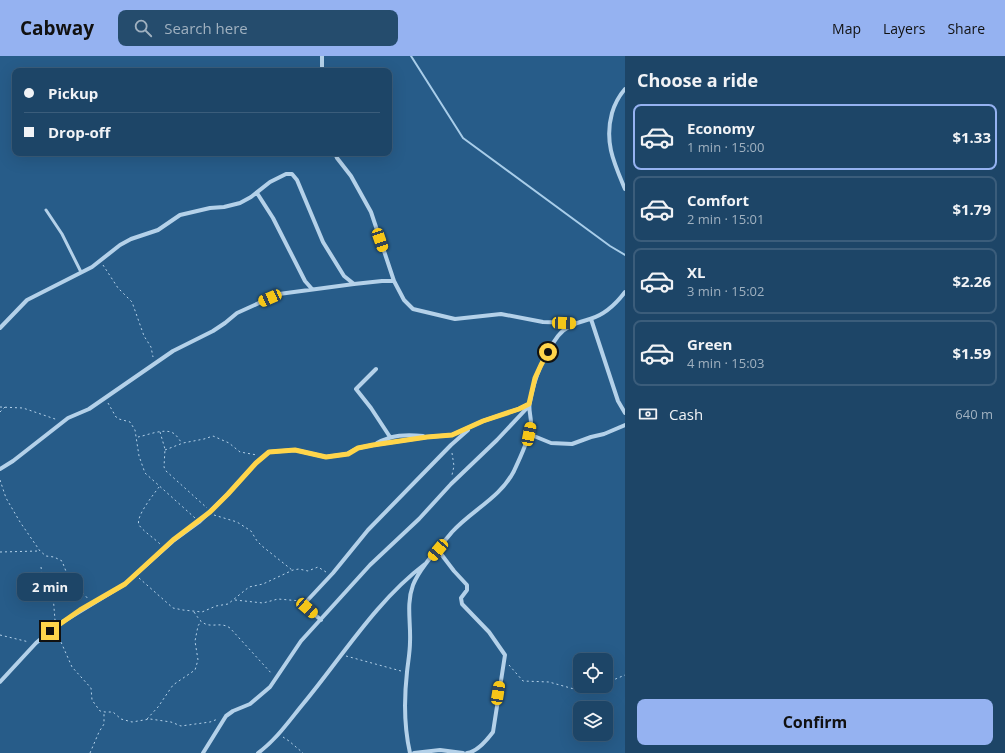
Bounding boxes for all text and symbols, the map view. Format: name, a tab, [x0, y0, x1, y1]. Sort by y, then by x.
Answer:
search box	[118, 10, 398, 46]
text: Cabway	[20, 15, 94, 41]
icon: search	[132, 17, 154, 39]
text: Search here	[164, 18, 248, 38]
text: Map	[832, 19, 861, 38]
text: Layers	[883, 19, 925, 38]
text: Share	[947, 19, 985, 38]
text: Choose a ride	[637, 68, 758, 92]
text: Pickup	[48, 83, 98, 103]
text: Economy	[687, 118, 755, 138]
icon: car	[639, 119, 675, 155]
text: Drop-off	[48, 122, 110, 142]
text: $1.33	[952, 127, 991, 147]
text: 1 min · 15:00	[687, 138, 764, 156]
text: Comfort	[687, 190, 749, 210]
icon: car	[639, 191, 675, 227]
text: $1.79	[952, 199, 991, 219]
text: 2 min · 15:01	[687, 210, 764, 228]
car	[370, 227, 390, 253]
text: XL	[687, 262, 705, 282]
icon: car	[639, 263, 675, 299]
text: $2.26	[952, 271, 991, 291]
text: 3 min · 15:02	[687, 282, 764, 300]
car	[257, 288, 283, 308]
car	[552, 317, 576, 329]
text: Green	[687, 334, 732, 354]
icon: car	[639, 335, 675, 371]
route start	[539, 343, 557, 361]
text: $1.59	[952, 343, 991, 363]
text: 4 min · 15:03	[687, 354, 764, 372]
icon: cash	[637, 403, 659, 425]
text: Cash	[669, 404, 703, 424]
text: 640 m	[955, 405, 993, 423]
car	[521, 421, 537, 447]
car	[426, 537, 450, 563]
callout: 2 min	[17, 573, 83, 601]
text: 2 min	[32, 578, 68, 596]
car	[294, 596, 320, 620]
route end	[41, 622, 59, 640]
map controls	[573, 653, 613, 741]
button: locate	[573, 653, 613, 693]
car	[490, 680, 506, 706]
button: Confirm	[637, 699, 993, 745]
button: layers	[573, 701, 613, 741]

